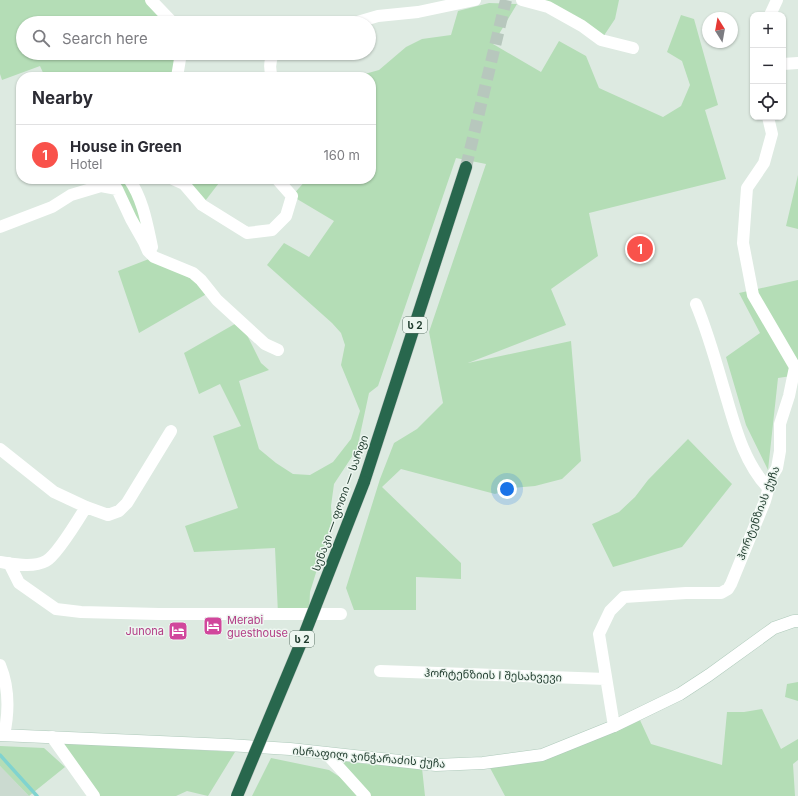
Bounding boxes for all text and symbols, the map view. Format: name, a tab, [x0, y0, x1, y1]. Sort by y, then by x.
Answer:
north arrow	[702, 12, 738, 48]
map controls	[750, 12, 786, 120]
button: +	[750, 12, 786, 48]
search box	[16, 16, 376, 60]
icon: search	[30, 27, 52, 49]
text: Search here	[62, 29, 148, 48]
button: −	[750, 48, 786, 84]
button: locate	[750, 84, 786, 120]
text: Nearby	[32, 88, 93, 108]
text: House in Green	[70, 137, 182, 156]
text: 1	[42, 147, 48, 163]
text: 160 m	[323, 147, 360, 163]
text: Hotel	[70, 156, 102, 172]
pin: 1	[627, 234, 653, 264]
road number: ს 2	[403, 317, 427, 333]
street label: სენაკი — ფოთი — სარფი	[309, 433, 371, 573]
street label: ჰორტენზიას ქუჩა	[734, 464, 782, 562]
your location	[497, 479, 517, 499]
place label: Merabi guesthouse	[227, 613, 288, 640]
hotel icon: Merabi guesthouse	[202, 615, 224, 637]
hotel icon: Junona	[167, 620, 189, 642]
place label: Junona	[125, 624, 164, 638]
road number: ს 2	[290, 631, 314, 647]
street label: ჰორტენზიის I შესახვევი	[424, 666, 562, 684]
street label: ისრაფილ ჯინჭარაძის ქუჩა	[292, 743, 446, 771]

